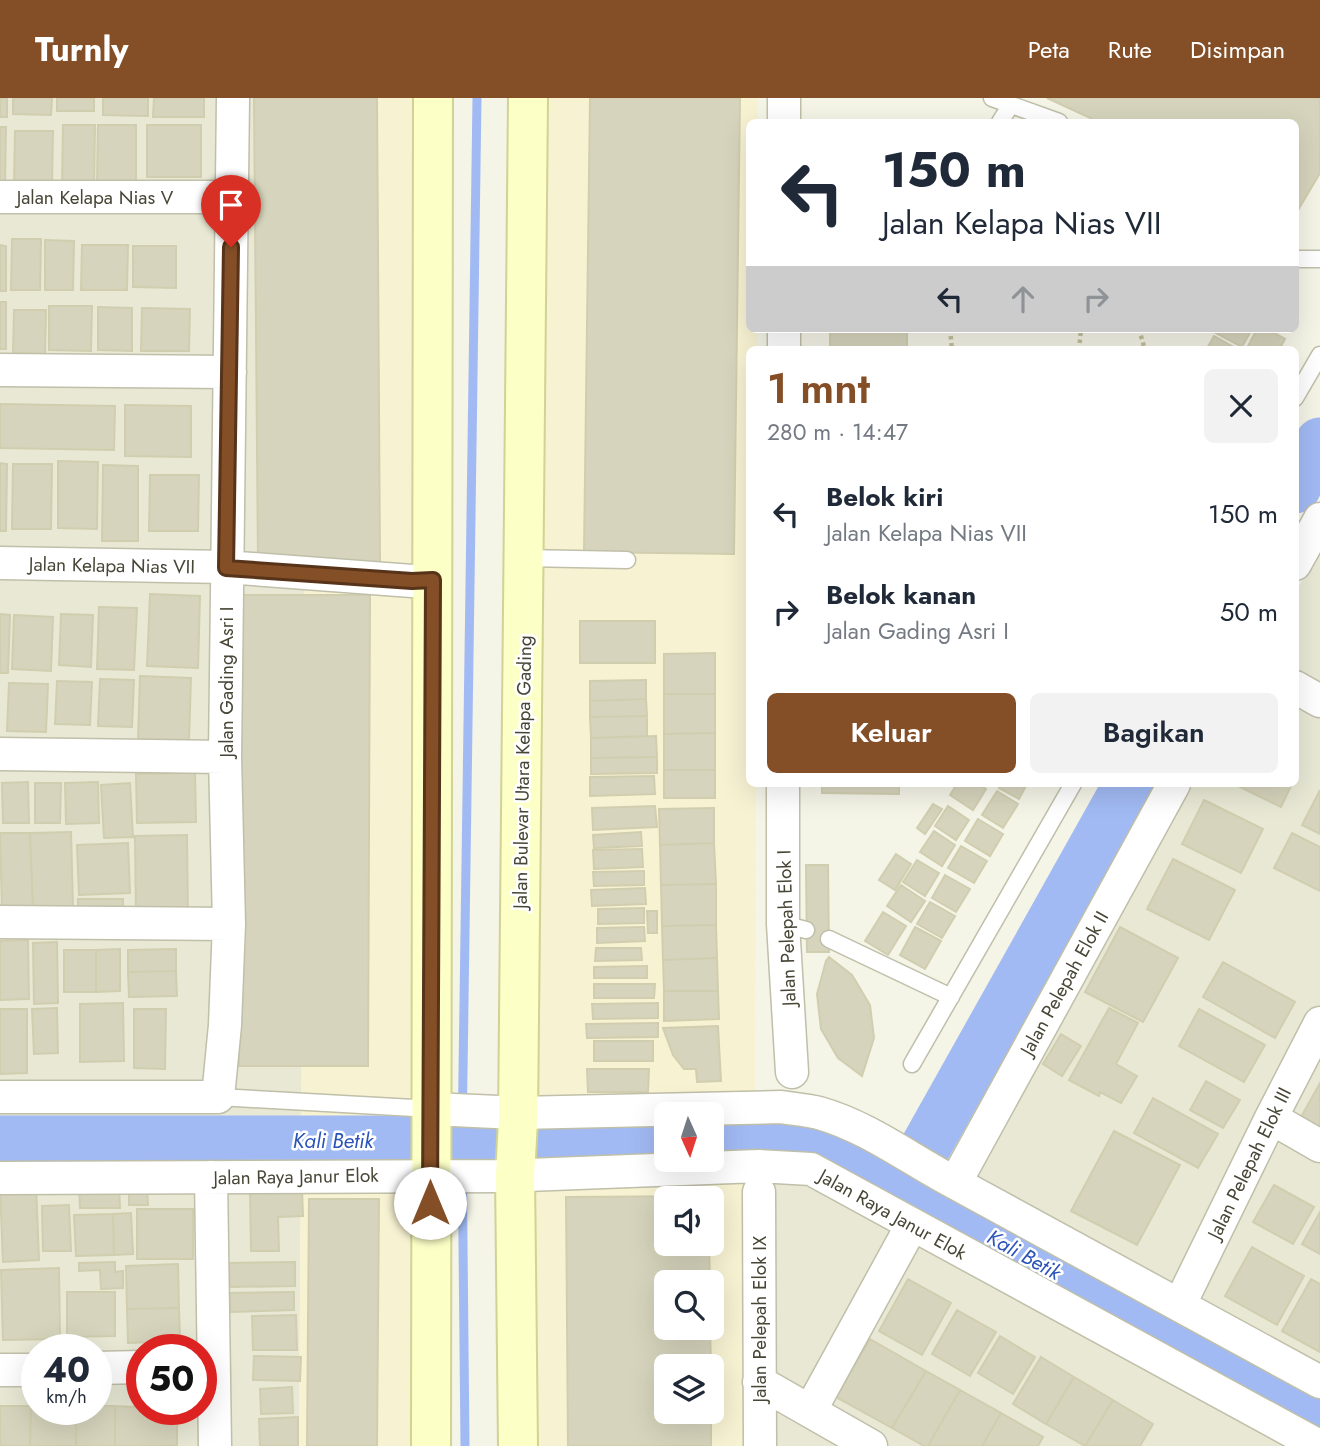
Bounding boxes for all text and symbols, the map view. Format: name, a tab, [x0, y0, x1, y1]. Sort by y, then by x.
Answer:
text: Turnly	[35, 26, 129, 73]
text: Peta	[1028, 32, 1070, 67]
text: Rute	[1108, 32, 1152, 67]
text: Disimpan	[1190, 32, 1285, 67]
text: 150 m	[882, 135, 1026, 205]
icon: left	[767, 147, 858, 238]
pin	[201, 175, 261, 247]
street label: Jalan Kelapa Nias V	[14, 184, 174, 211]
icon: arrive	[212, 186, 250, 224]
text: Jalan Kelapa Nias VII	[882, 200, 1162, 246]
icon: left	[931, 280, 969, 318]
icon: ahead	[1004, 280, 1042, 318]
icon: right	[1077, 280, 1115, 318]
text: 1 mnt	[767, 358, 870, 419]
button: close	[1204, 369, 1278, 443]
text: 280 m · 14:47	[767, 415, 908, 449]
text: Belok kiri	[826, 478, 943, 516]
icon: left	[767, 495, 805, 533]
text: 150 m	[1208, 495, 1278, 533]
text: Jalan Kelapa Nias VII	[826, 516, 1027, 550]
street label: Jalan Kelapa Nias VII	[26, 551, 195, 580]
text: Belok kanan	[826, 576, 976, 614]
icon: right	[767, 593, 805, 631]
text: 50 m	[1220, 593, 1278, 631]
street label: Jalan Gading Asri I	[213, 606, 240, 761]
text: Jalan Gading Asri I	[826, 614, 1009, 648]
street label: Jalan Bulevar Utara Kelapa Gading	[507, 635, 538, 912]
button: Keluar	[767, 693, 1016, 773]
button: Bagikan	[1030, 693, 1278, 773]
street label: Jalan Pelepah Elok I	[770, 849, 803, 1010]
street label: Jalan Pelepah Elok II	[1012, 906, 1115, 1063]
street label: Jalan Pelepah Elok III	[1200, 1083, 1298, 1246]
north arrow	[654, 1102, 724, 1172]
map controls	[654, 1102, 724, 1424]
water label: Kali Betik	[293, 1126, 374, 1156]
street label: Jalan Raya Janur Elok	[811, 1161, 972, 1267]
street label: Jalan Raya Janur Elok	[210, 1162, 379, 1191]
position arrow	[393, 1166, 467, 1240]
button: sound	[654, 1186, 724, 1256]
water label: Kali Betik	[982, 1222, 1067, 1288]
street label: Jalan Pelepah Elok IX	[746, 1235, 773, 1405]
button: search	[654, 1270, 724, 1340]
speed limit sign: 50	[126, 1334, 217, 1425]
text: 40	[43, 1345, 90, 1395]
button: layers	[654, 1354, 724, 1424]
text: km/h	[46, 1384, 87, 1410]

